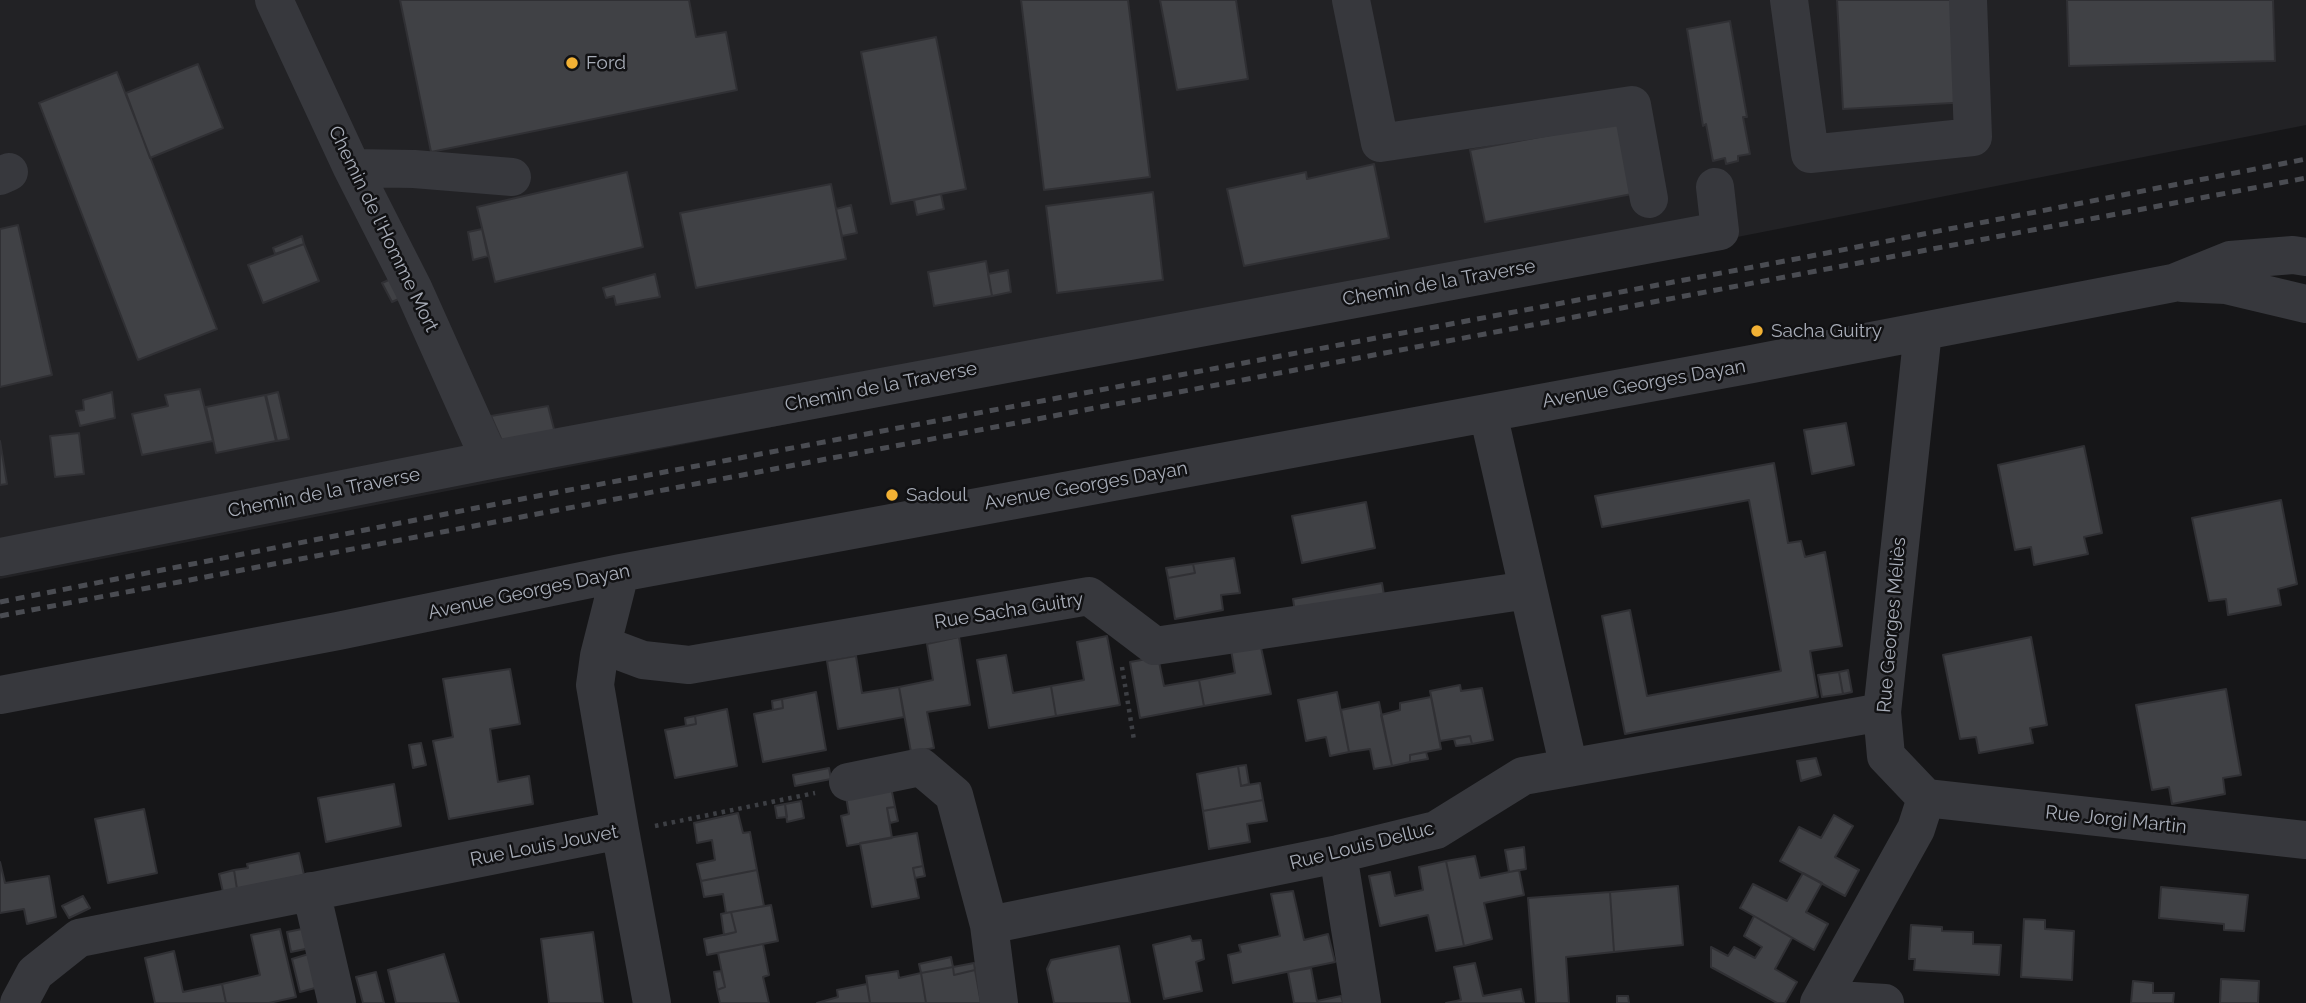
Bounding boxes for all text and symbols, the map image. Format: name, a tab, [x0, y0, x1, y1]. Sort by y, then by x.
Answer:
place label: Ford	[586, 52, 626, 74]
marker: Ford	[564, 55, 580, 71]
street label: Chemin de l'Homme Mort	[323, 122, 443, 336]
street label: Chemin de la Traverse	[1341, 255, 1537, 311]
place label: Sacha Guitry	[1771, 320, 1882, 342]
marker: Sacha Guitry	[1749, 323, 1765, 339]
street label: Avenue Georges Dayan	[1541, 355, 1747, 413]
street label: Chemin de la Traverse	[783, 357, 979, 417]
street label: Avenue Georges Dayan	[983, 457, 1189, 515]
street label: Chemin de la Traverse	[226, 463, 422, 523]
place label: Sadoul	[906, 484, 967, 506]
marker: Sadoul	[884, 487, 900, 503]
street label: Rue Georges Méliès	[1873, 536, 1911, 714]
street label: Avenue Georges Dayan	[426, 559, 632, 625]
street label: Rue Sacha Guitry	[933, 588, 1085, 634]
street label: Rue Jorgi Martin	[2044, 801, 2188, 839]
street label: Rue Louis Delluc	[1287, 817, 1437, 875]
street label: Rue Louis Jouvet	[468, 821, 620, 871]

